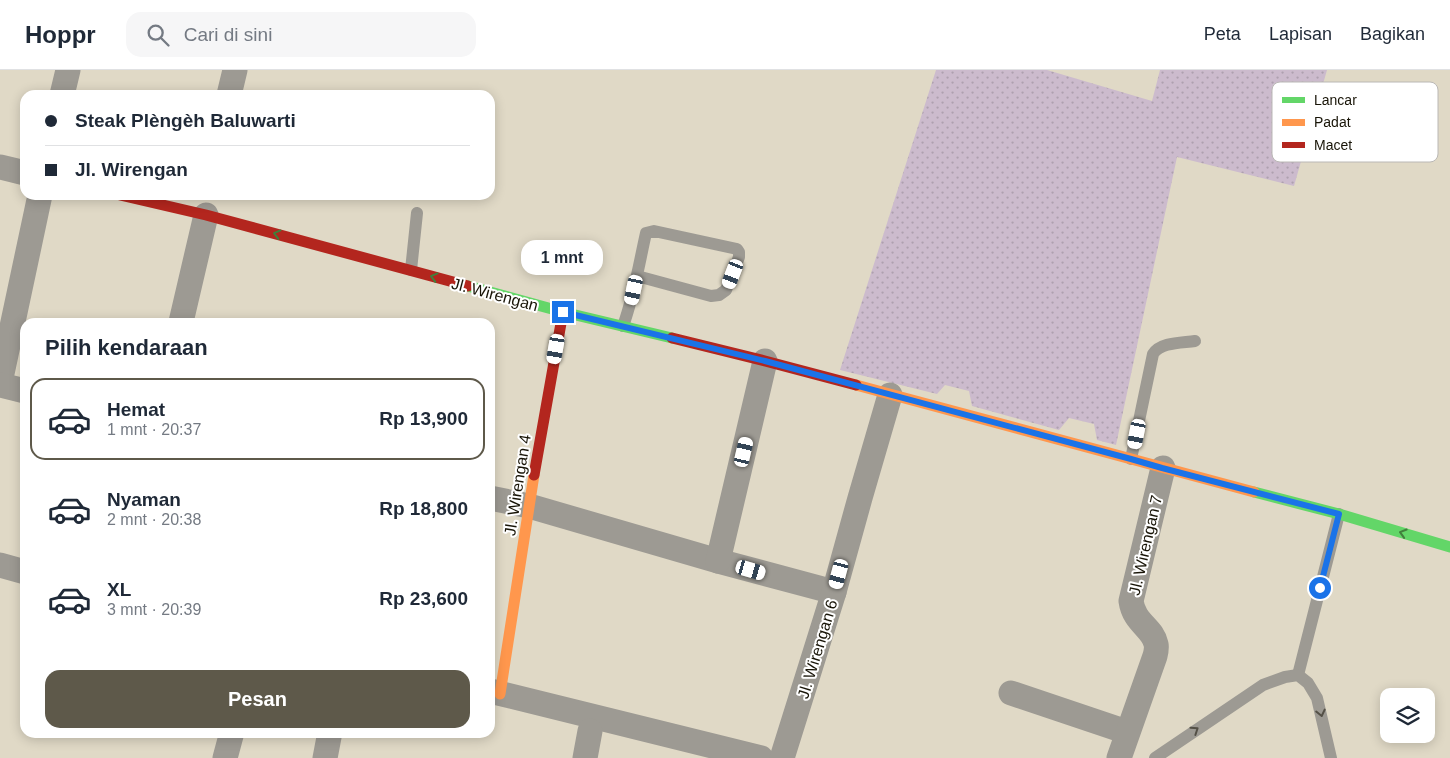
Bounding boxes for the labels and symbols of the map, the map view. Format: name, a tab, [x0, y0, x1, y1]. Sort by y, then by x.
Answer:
legend	[1272, 82, 1438, 162]
text: Lancar	[1314, 92, 1357, 108]
text: Padat	[1314, 114, 1351, 130]
text: Macet	[1314, 137, 1352, 153]
one-way arrow	[274, 230, 282, 240]
callout: 1 mnt	[522, 240, 604, 274]
car	[720, 257, 745, 291]
one-way arrow	[430, 272, 439, 283]
car	[623, 274, 644, 306]
street label: Jl. Wirengan	[450, 275, 540, 314]
route end	[552, 301, 574, 323]
car	[546, 333, 565, 365]
car	[1126, 418, 1147, 450]
street label: Jl. Wirengan 4	[501, 433, 534, 537]
car	[733, 436, 754, 468]
street label: Jl. Wirengan 7	[1126, 493, 1165, 597]
one-way arrow	[1400, 528, 1408, 538]
car	[827, 558, 850, 590]
car	[734, 559, 767, 581]
route start	[1309, 577, 1331, 599]
street label: Jl. Wirengan 6	[794, 598, 841, 701]
one-way arrow	[1315, 709, 1326, 718]
one-way arrow	[1189, 727, 1199, 736]

